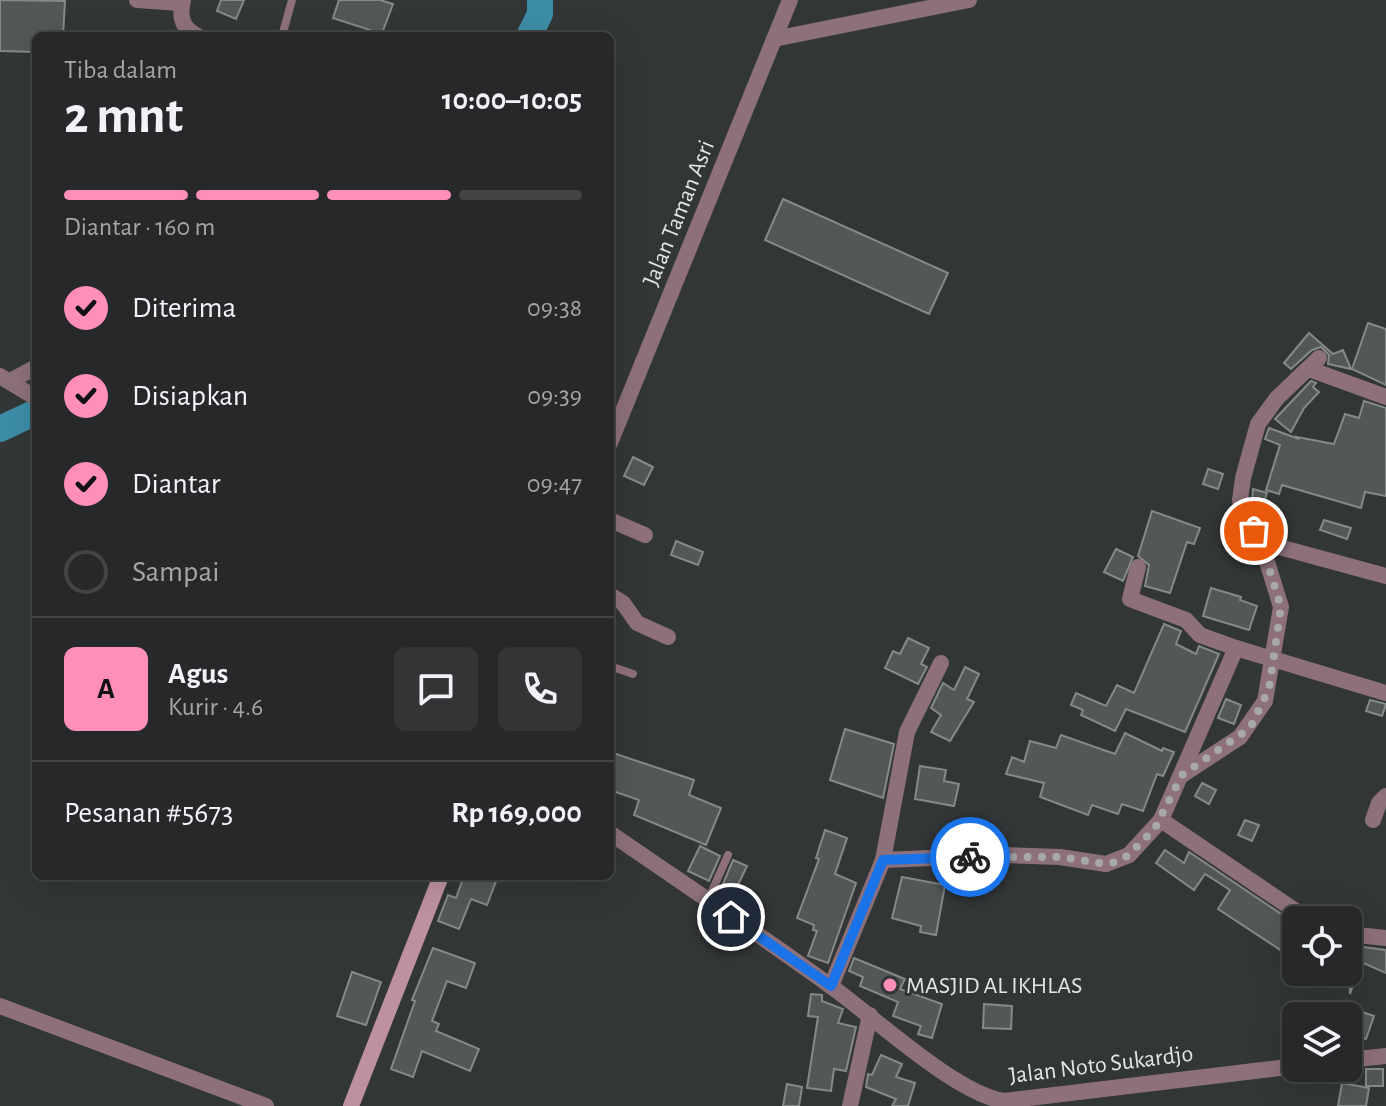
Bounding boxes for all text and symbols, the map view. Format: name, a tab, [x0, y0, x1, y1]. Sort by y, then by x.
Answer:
text: Tiba dalam	[64, 57, 177, 83]
text: 10:00–10:05	[442, 85, 582, 115]
text: 2 mnt	[64, 90, 183, 142]
street label: Jalan Taman Asri	[639, 137, 719, 290]
text: Diantar · 160 m	[64, 214, 215, 240]
icon: check	[64, 286, 108, 330]
text: Diterima	[132, 293, 236, 323]
text: 09:38	[527, 295, 582, 321]
icon: check	[64, 374, 108, 418]
text: Disiapkan	[132, 381, 248, 411]
text: 09:39	[527, 383, 582, 409]
icon: check	[64, 462, 108, 506]
text: Diantar	[132, 469, 221, 499]
text: 09:47	[527, 471, 582, 497]
pin	[1220, 497, 1288, 565]
icon: bag	[1232, 509, 1276, 553]
text: Sampai	[132, 557, 220, 587]
button: chat	[394, 647, 478, 731]
button: phone	[498, 647, 582, 731]
text: Agus	[168, 659, 228, 689]
text: A	[97, 674, 115, 704]
text: Kurir · 4.6	[168, 694, 263, 720]
text: Pesanan #5673	[64, 798, 233, 828]
text: Rp 169,000	[451, 798, 582, 828]
courier	[930, 817, 1010, 897]
icon: bike	[948, 835, 992, 879]
pin	[697, 883, 765, 951]
icon: home	[709, 895, 753, 939]
map controls	[1282, 906, 1362, 1082]
button: locate	[1282, 906, 1362, 986]
place label: MASJID AL IKHLAS	[906, 974, 1082, 998]
marker: MASJID AL IKHLAS	[881, 976, 899, 994]
button: layers	[1282, 1002, 1362, 1082]
street label: Jalan Noto Sukardjo	[1008, 1042, 1194, 1088]

